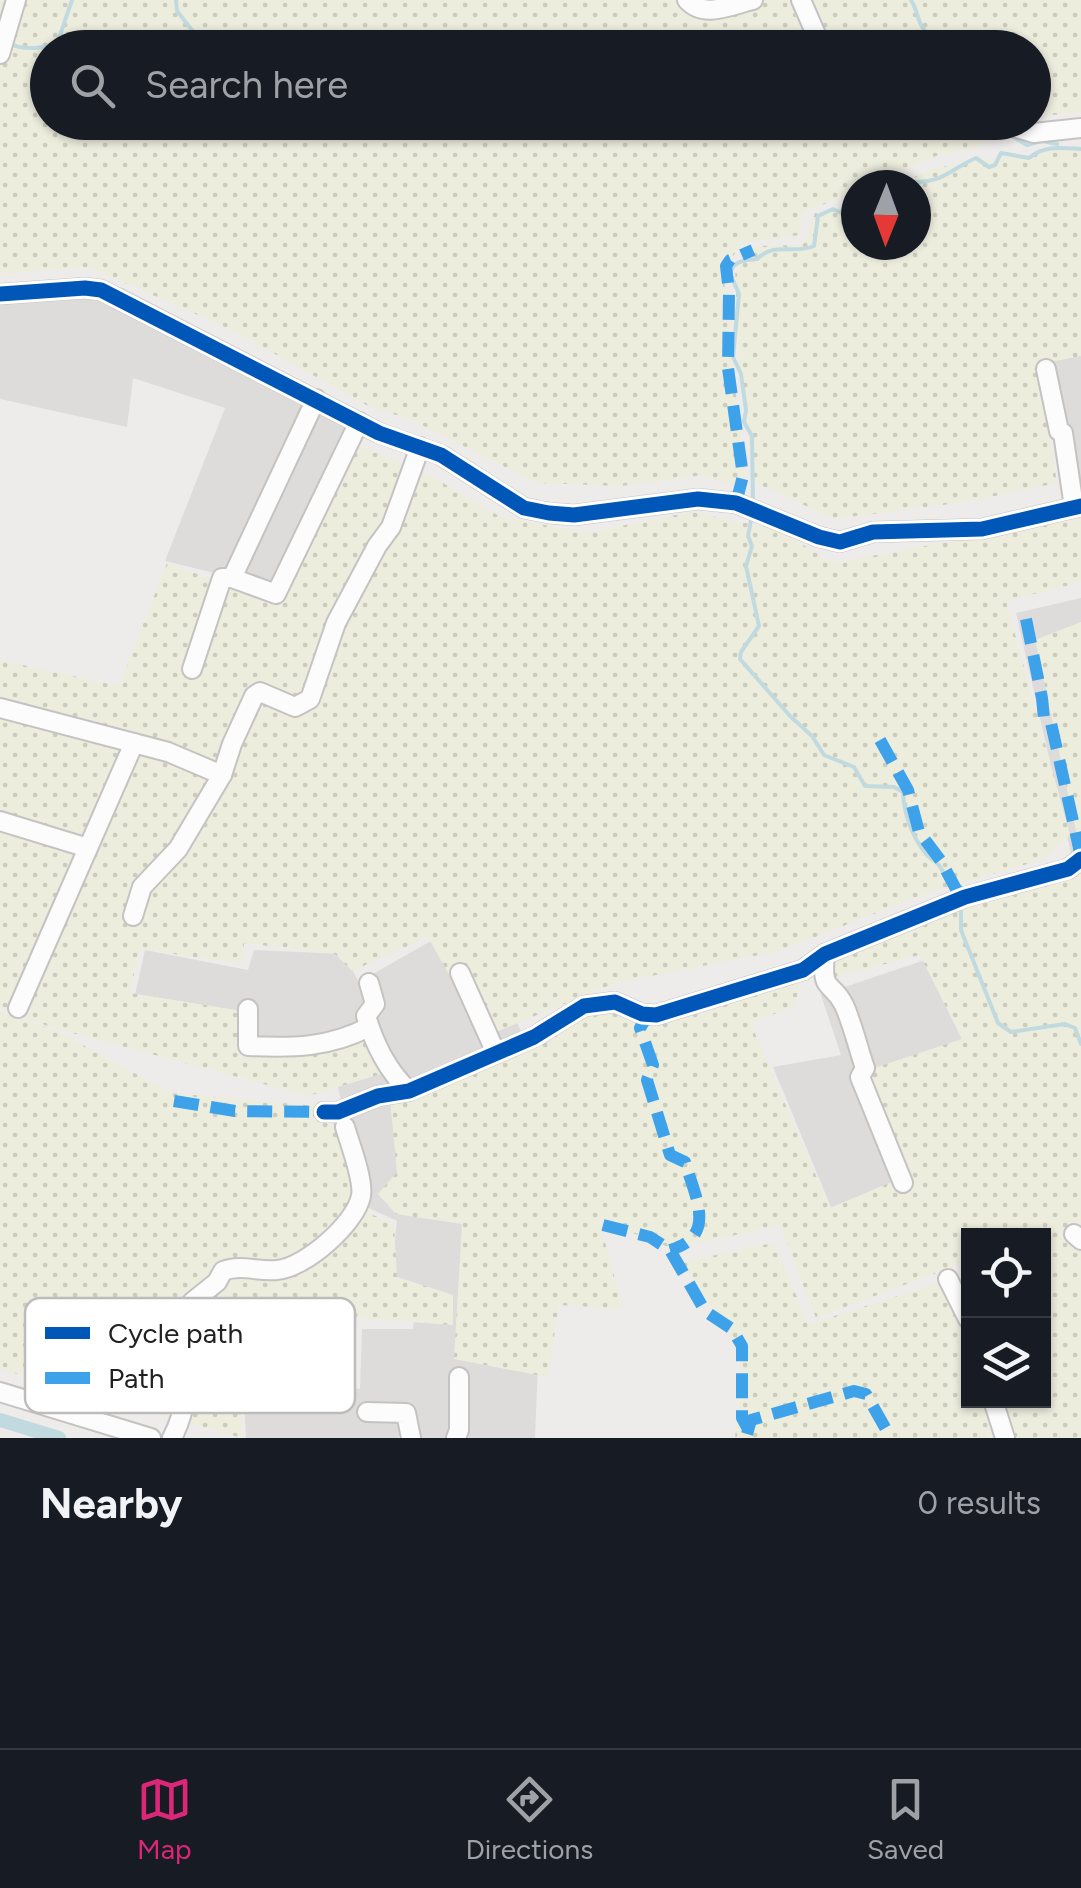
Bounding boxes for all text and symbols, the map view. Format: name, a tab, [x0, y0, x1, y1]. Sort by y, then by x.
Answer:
search box	[30, 30, 1051, 140]
icon: search	[65, 58, 120, 113]
text: Search here	[145, 62, 348, 108]
north arrow	[841, 170, 931, 260]
map controls	[961, 1228, 1051, 1408]
button: locate	[961, 1228, 1051, 1318]
legend	[25, 1298, 355, 1413]
text: Cycle path	[108, 1316, 243, 1350]
button: layers	[961, 1318, 1051, 1408]
text: Path	[108, 1361, 164, 1395]
text: Nearby	[40, 1478, 182, 1529]
text: 0 results	[917, 1484, 1041, 1522]
tab: Map	[137, 1772, 192, 1866]
tab: Directions	[466, 1772, 593, 1866]
tab: Saved	[867, 1772, 944, 1866]

